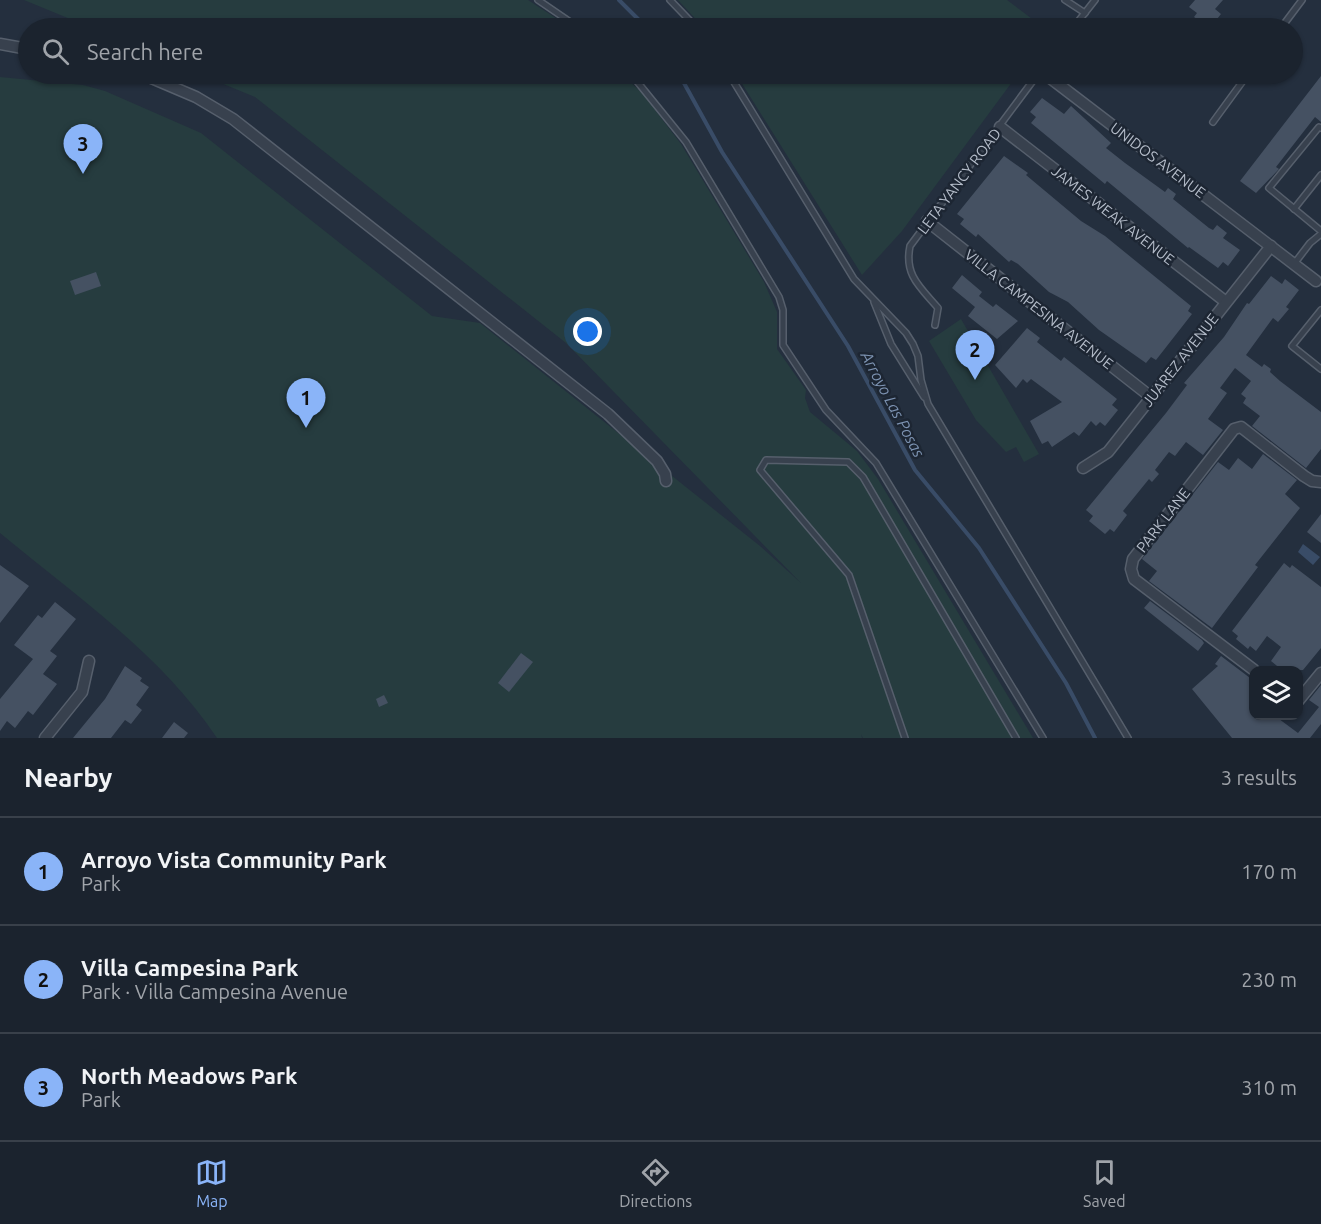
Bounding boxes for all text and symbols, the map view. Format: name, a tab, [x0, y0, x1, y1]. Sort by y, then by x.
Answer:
search box	[18, 18, 1303, 84]
icon: search	[39, 35, 72, 68]
text: Search here	[87, 39, 203, 64]
street label: UNIDOS AVENUE	[1107, 119, 1209, 201]
pin: 3	[64, 124, 103, 174]
street label: LETA YANCY ROAD	[914, 125, 1004, 237]
street label: JAMES WEAK AVENUE	[1048, 162, 1178, 268]
street label: VILLA CAMPESINA AVENUE	[961, 246, 1117, 372]
street label: JUAREZ AVENUE	[1138, 310, 1222, 410]
your location	[573, 317, 602, 346]
pin: 2	[956, 330, 994, 380]
water label: Arroyo Las Posas	[857, 347, 929, 460]
pin: 1	[286, 378, 326, 428]
street label: PARK LANE	[1133, 484, 1193, 556]
map controls	[1249, 666, 1303, 720]
button: layers	[1249, 666, 1303, 720]
text: Nearby	[24, 763, 112, 792]
text: 3 results	[1221, 766, 1297, 789]
text: Arroyo Vista Community Park	[81, 847, 387, 872]
text: 1	[38, 860, 49, 883]
text: 170 m	[1241, 860, 1297, 883]
text: Park	[81, 872, 121, 895]
text: Villa Campesina Park	[81, 955, 298, 980]
text: 2	[38, 968, 49, 991]
text: 230 m	[1241, 968, 1297, 991]
text: Park · Villa Campesina Avenue	[81, 980, 348, 1003]
text: North Meadows Park	[81, 1063, 297, 1088]
text: 3	[38, 1076, 49, 1099]
text: 310 m	[1241, 1076, 1297, 1099]
text: Park	[81, 1088, 121, 1111]
tab: Map	[195, 1156, 228, 1210]
tab: Directions	[619, 1156, 692, 1210]
tab: Saved	[1083, 1156, 1126, 1210]

